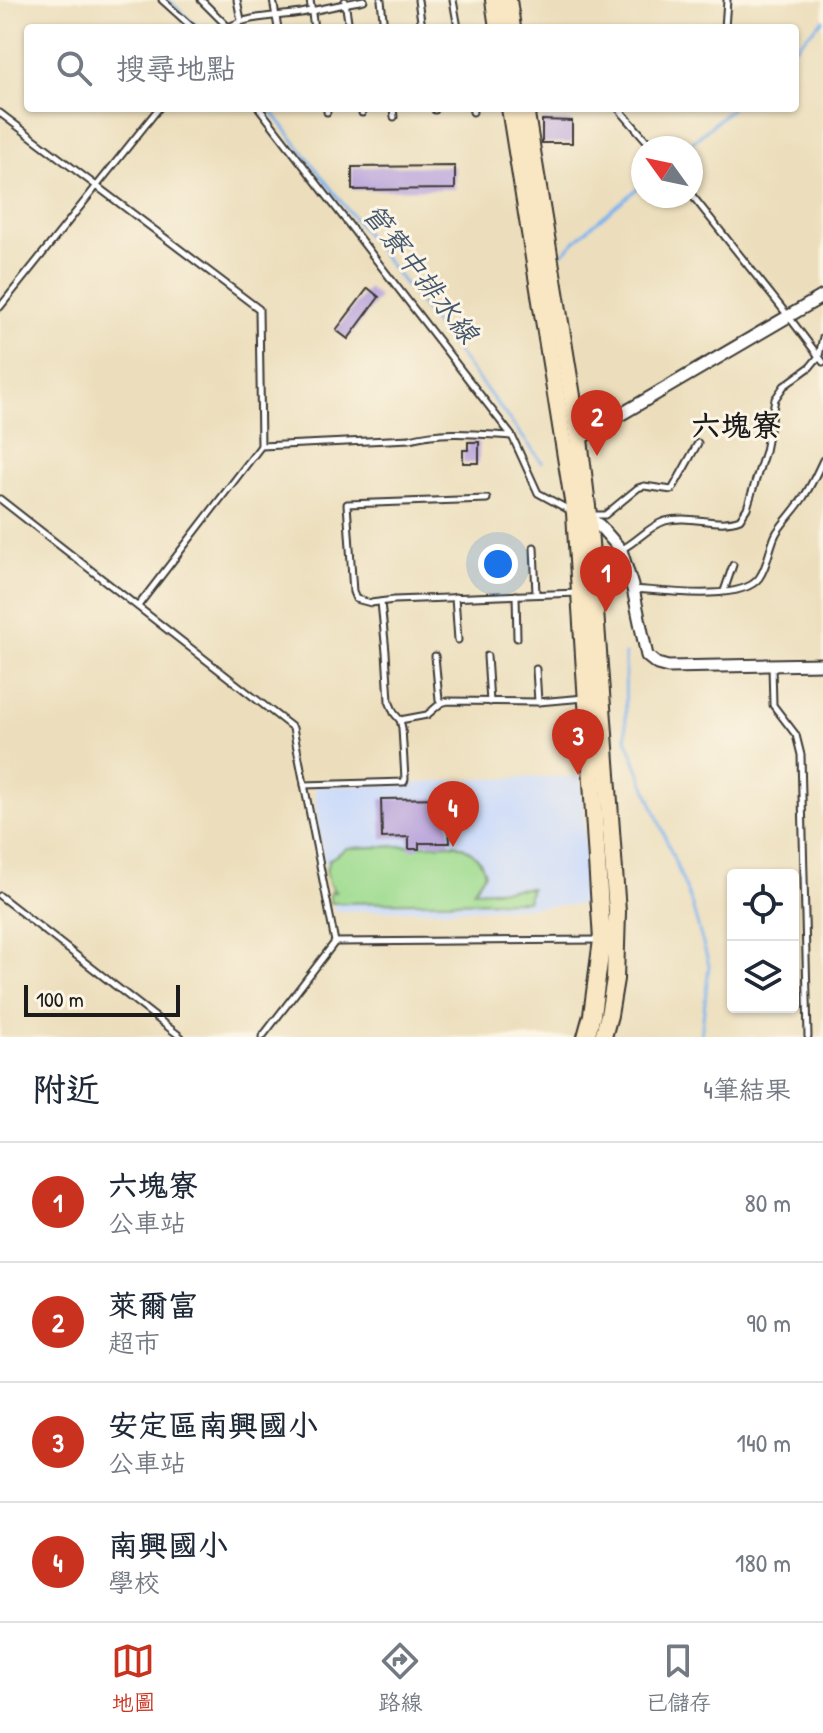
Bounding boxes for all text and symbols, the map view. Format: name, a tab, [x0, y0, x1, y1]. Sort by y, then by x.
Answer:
search box	[24, 24, 799, 112]
icon: search	[52, 46, 96, 90]
text: 搜尋地點	[116, 48, 236, 88]
north arrow	[631, 136, 703, 208]
water label: 管寮中排水線	[354, 195, 489, 352]
pin: 2	[571, 390, 623, 456]
district label: 六塊寮	[691, 405, 781, 445]
your location	[478, 544, 518, 584]
pin: 1	[580, 546, 632, 612]
pin: 3	[552, 709, 604, 775]
pin: 4	[427, 781, 479, 847]
map controls	[727, 869, 799, 1013]
button: locate	[727, 869, 799, 941]
button: layers	[727, 941, 799, 1013]
scale bar	[24, 981, 180, 1017]
text: 100 m	[36, 984, 84, 1014]
text: 附近	[32, 1066, 100, 1112]
text: 4筆結果	[703, 1072, 791, 1107]
text: 六塊寮	[108, 1165, 198, 1205]
text: 1	[53, 1185, 63, 1220]
text: 80 m	[744, 1185, 791, 1220]
text: 公車站	[108, 1205, 186, 1240]
text: 萊爾富	[108, 1285, 198, 1325]
text: 2	[52, 1305, 64, 1340]
text: 90 m	[746, 1305, 791, 1340]
text: 超市	[108, 1325, 160, 1360]
text: 安定區南興國小	[108, 1405, 318, 1445]
text: 3	[52, 1425, 64, 1460]
text: 140 m	[737, 1425, 791, 1460]
text: 公車站	[108, 1445, 186, 1480]
text: 南興國小	[108, 1525, 228, 1565]
text: 4	[53, 1545, 63, 1580]
text: 180 m	[735, 1545, 791, 1580]
text: 學校	[108, 1565, 160, 1600]
tab: 地圖	[111, 1639, 156, 1717]
tab: 路線	[378, 1639, 423, 1717]
tab: 已儲存	[645, 1639, 712, 1717]

